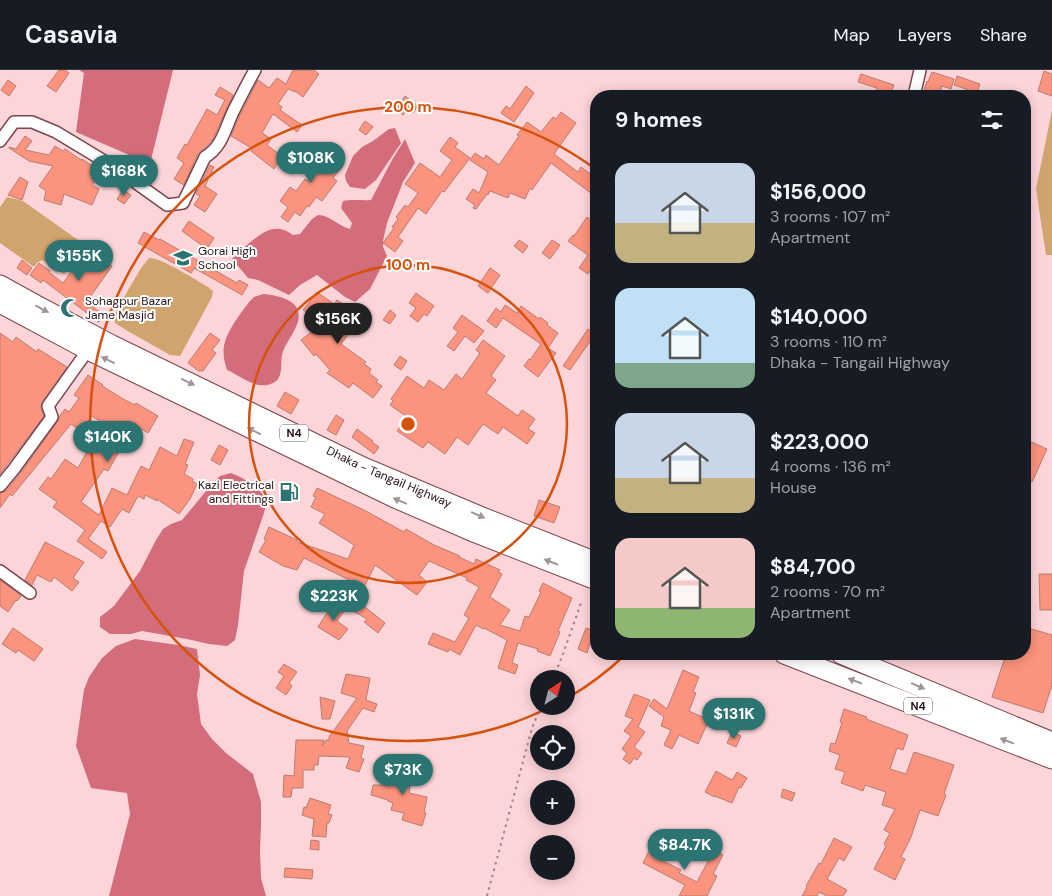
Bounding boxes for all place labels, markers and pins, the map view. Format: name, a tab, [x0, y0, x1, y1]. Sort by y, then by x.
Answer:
pin: $108K	[276, 142, 346, 184]
pin: $168K	[89, 154, 159, 197]
pin: $155K	[44, 240, 114, 282]
place label: Gorai High School	[198, 243, 256, 273]
school or university icon: Gorai High School	[172, 247, 194, 269]
place label: Sohagpur Bazar Jame Masjid	[85, 293, 172, 323]
mosque icon: Sohagpur Bazar Jame Masjid	[59, 297, 81, 319]
pin: $156K	[303, 302, 373, 345]
centre of rings	[399, 415, 417, 433]
pin: $140K	[73, 420, 143, 463]
place label: Kazi Electrical and Fittings	[198, 477, 274, 507]
fuel station icon: Kazi Electrical and Fittings	[278, 481, 300, 503]
pin: $223K	[299, 580, 369, 622]
pin: $131K	[699, 698, 769, 740]
pin: $73K	[373, 754, 433, 796]
pin: $84.7K	[644, 828, 726, 871]

